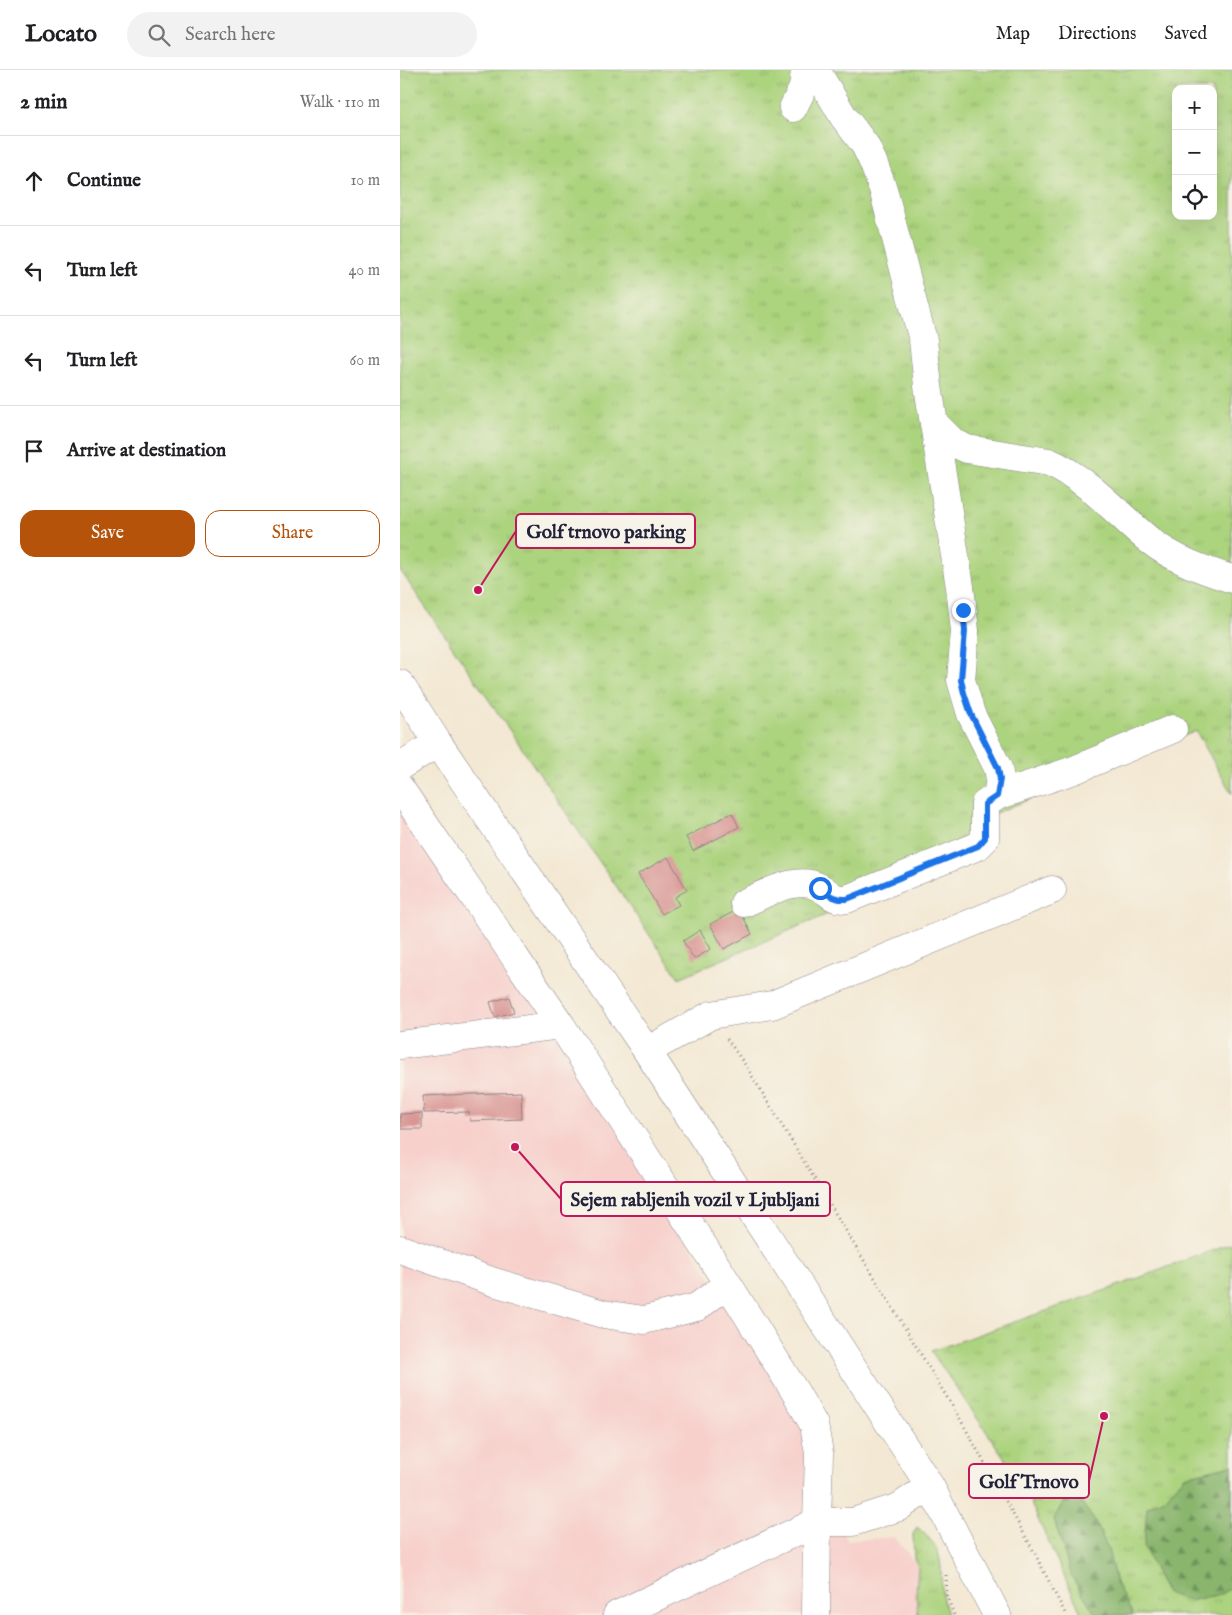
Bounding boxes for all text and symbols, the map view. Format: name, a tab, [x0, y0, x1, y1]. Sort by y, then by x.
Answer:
search box	[127, 12, 477, 57]
text: Locato	[25, 19, 97, 50]
icon: search	[145, 21, 173, 49]
text: Search here	[185, 23, 276, 47]
text: Map	[996, 23, 1030, 46]
text: Directions	[1058, 23, 1136, 46]
text: Saved	[1164, 23, 1207, 46]
map controls	[1172, 85, 1217, 220]
button: +	[1172, 85, 1217, 130]
text: 2 min	[20, 89, 67, 116]
text: Walk · 110 m	[300, 93, 380, 113]
button: −	[1172, 130, 1217, 175]
icon: ahead	[20, 167, 48, 195]
text: Continue	[67, 169, 141, 193]
text: 10 m	[350, 171, 380, 191]
button: locate	[1172, 175, 1217, 220]
icon: left	[20, 257, 48, 285]
text: Turn left	[67, 259, 138, 283]
text: 40 m	[348, 261, 380, 281]
icon: left	[20, 347, 48, 375]
text: Turn left	[67, 349, 138, 373]
text: 60 m	[350, 351, 380, 371]
icon: arrive	[20, 437, 48, 465]
text: Arrive at destination	[67, 439, 226, 463]
button: Save	[20, 510, 195, 557]
button: Share	[205, 510, 380, 557]
callout: Golf trnovo parking	[516, 514, 695, 548]
text: Golf trnovo parking	[527, 521, 686, 545]
route end	[952, 599, 975, 622]
route start	[809, 877, 832, 900]
callout: Sejem rabljenih vozil v Ljubljani	[561, 1182, 830, 1216]
text: Sejem rabljenih vozil v Ljubljani	[571, 1189, 819, 1213]
callout: Golf Trnovo	[969, 1464, 1089, 1498]
text: Golf Trnovo	[979, 1471, 1079, 1495]

